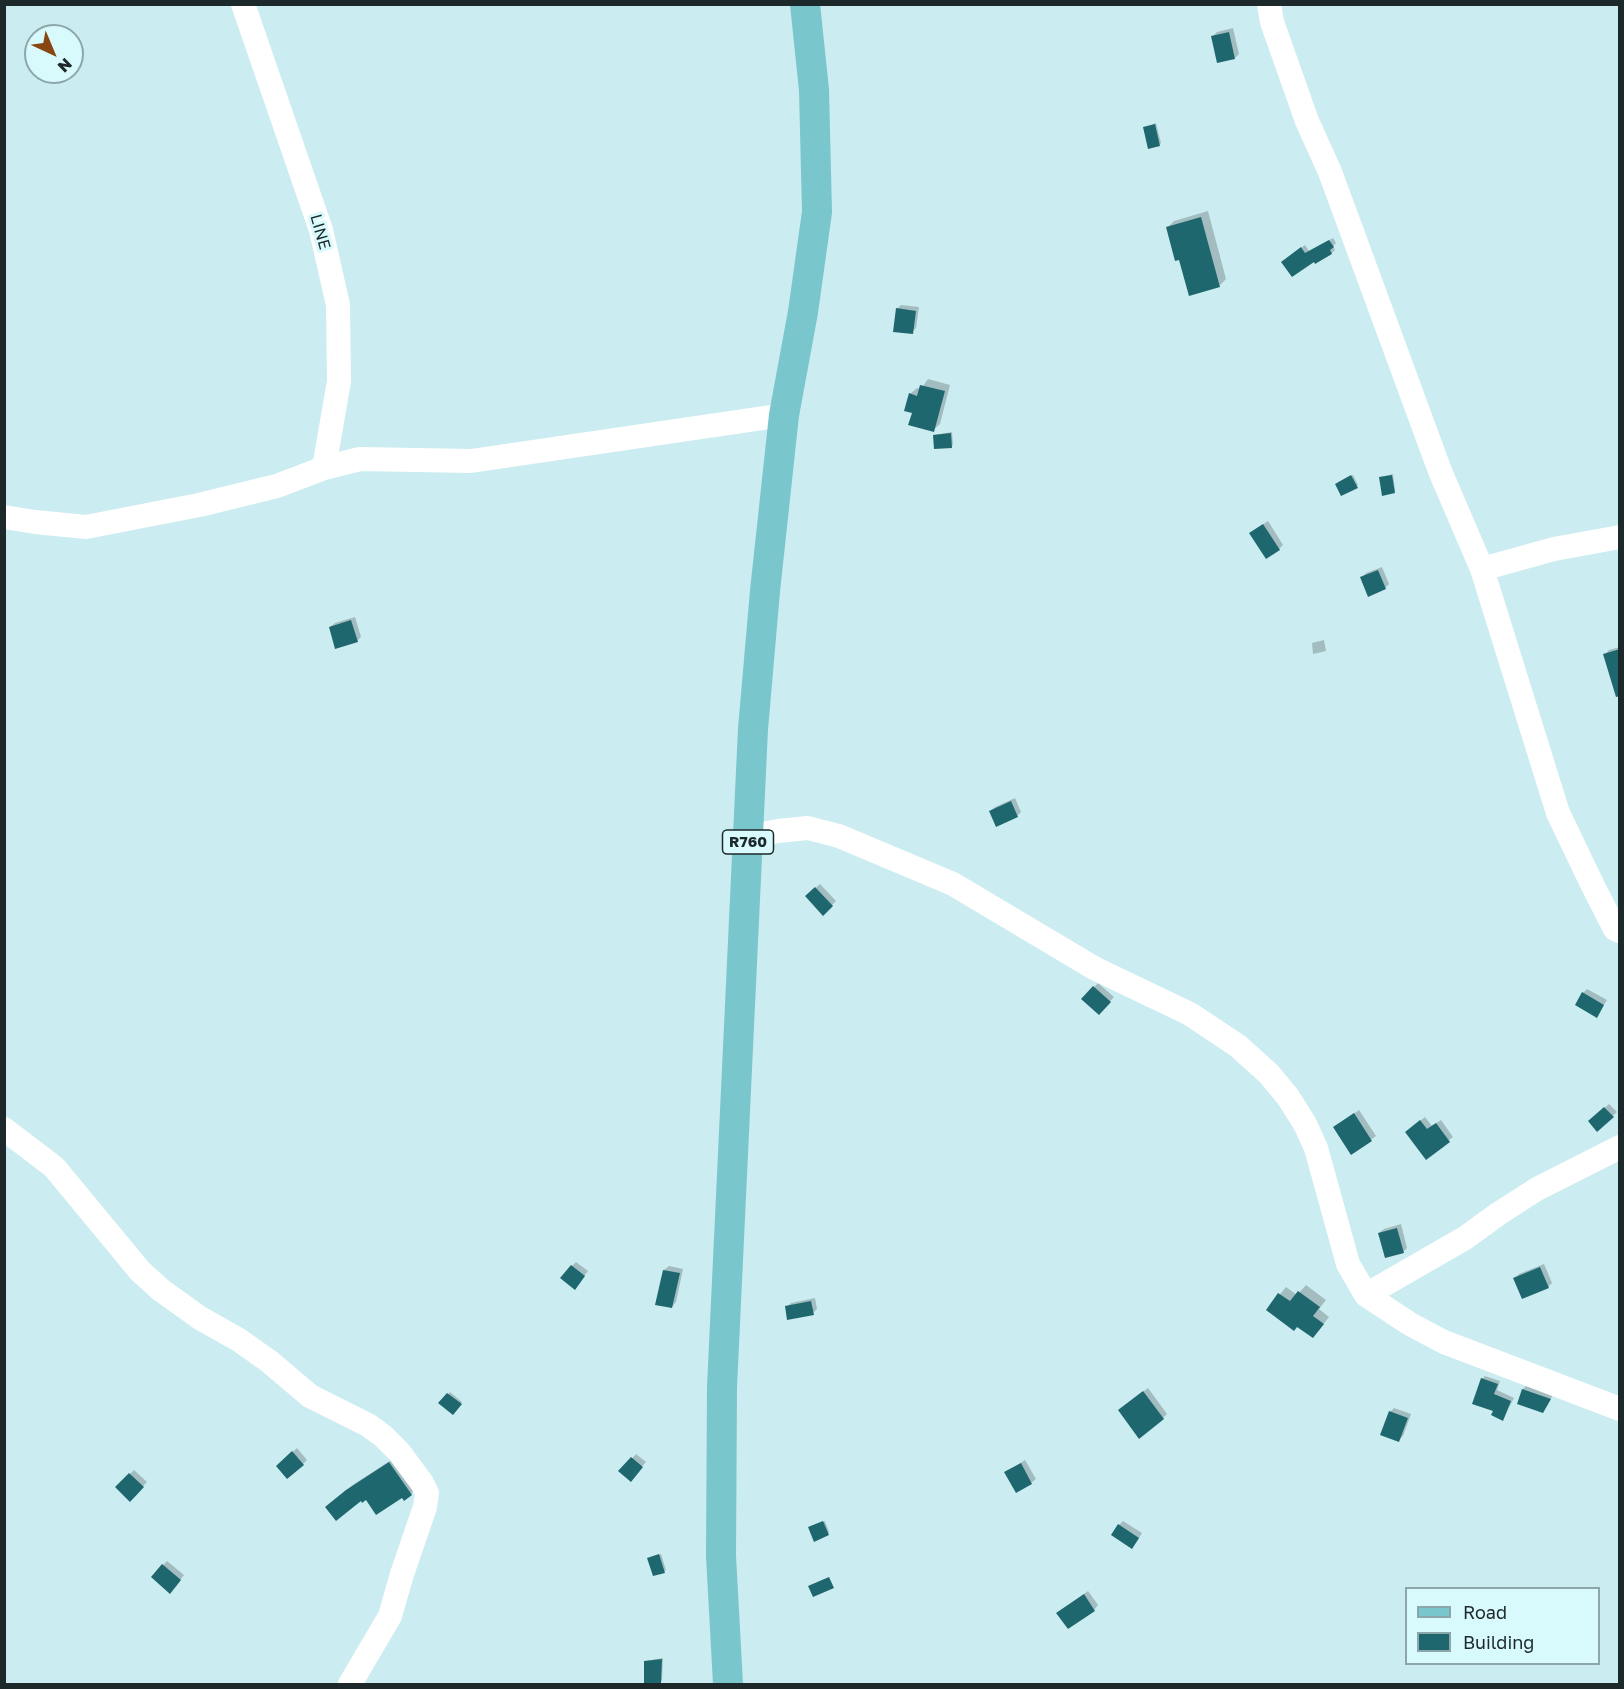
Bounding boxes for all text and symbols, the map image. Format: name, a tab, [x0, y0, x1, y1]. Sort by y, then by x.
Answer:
north arrow	[24, 24, 84, 84]
text: N	[54, 54, 76, 77]
street label: LINE	[306, 212, 334, 252]
road number: R760	[722, 830, 774, 854]
legend	[1405, 1587, 1600, 1665]
text: Road	[1463, 1601, 1507, 1623]
text: Building	[1463, 1631, 1534, 1653]

